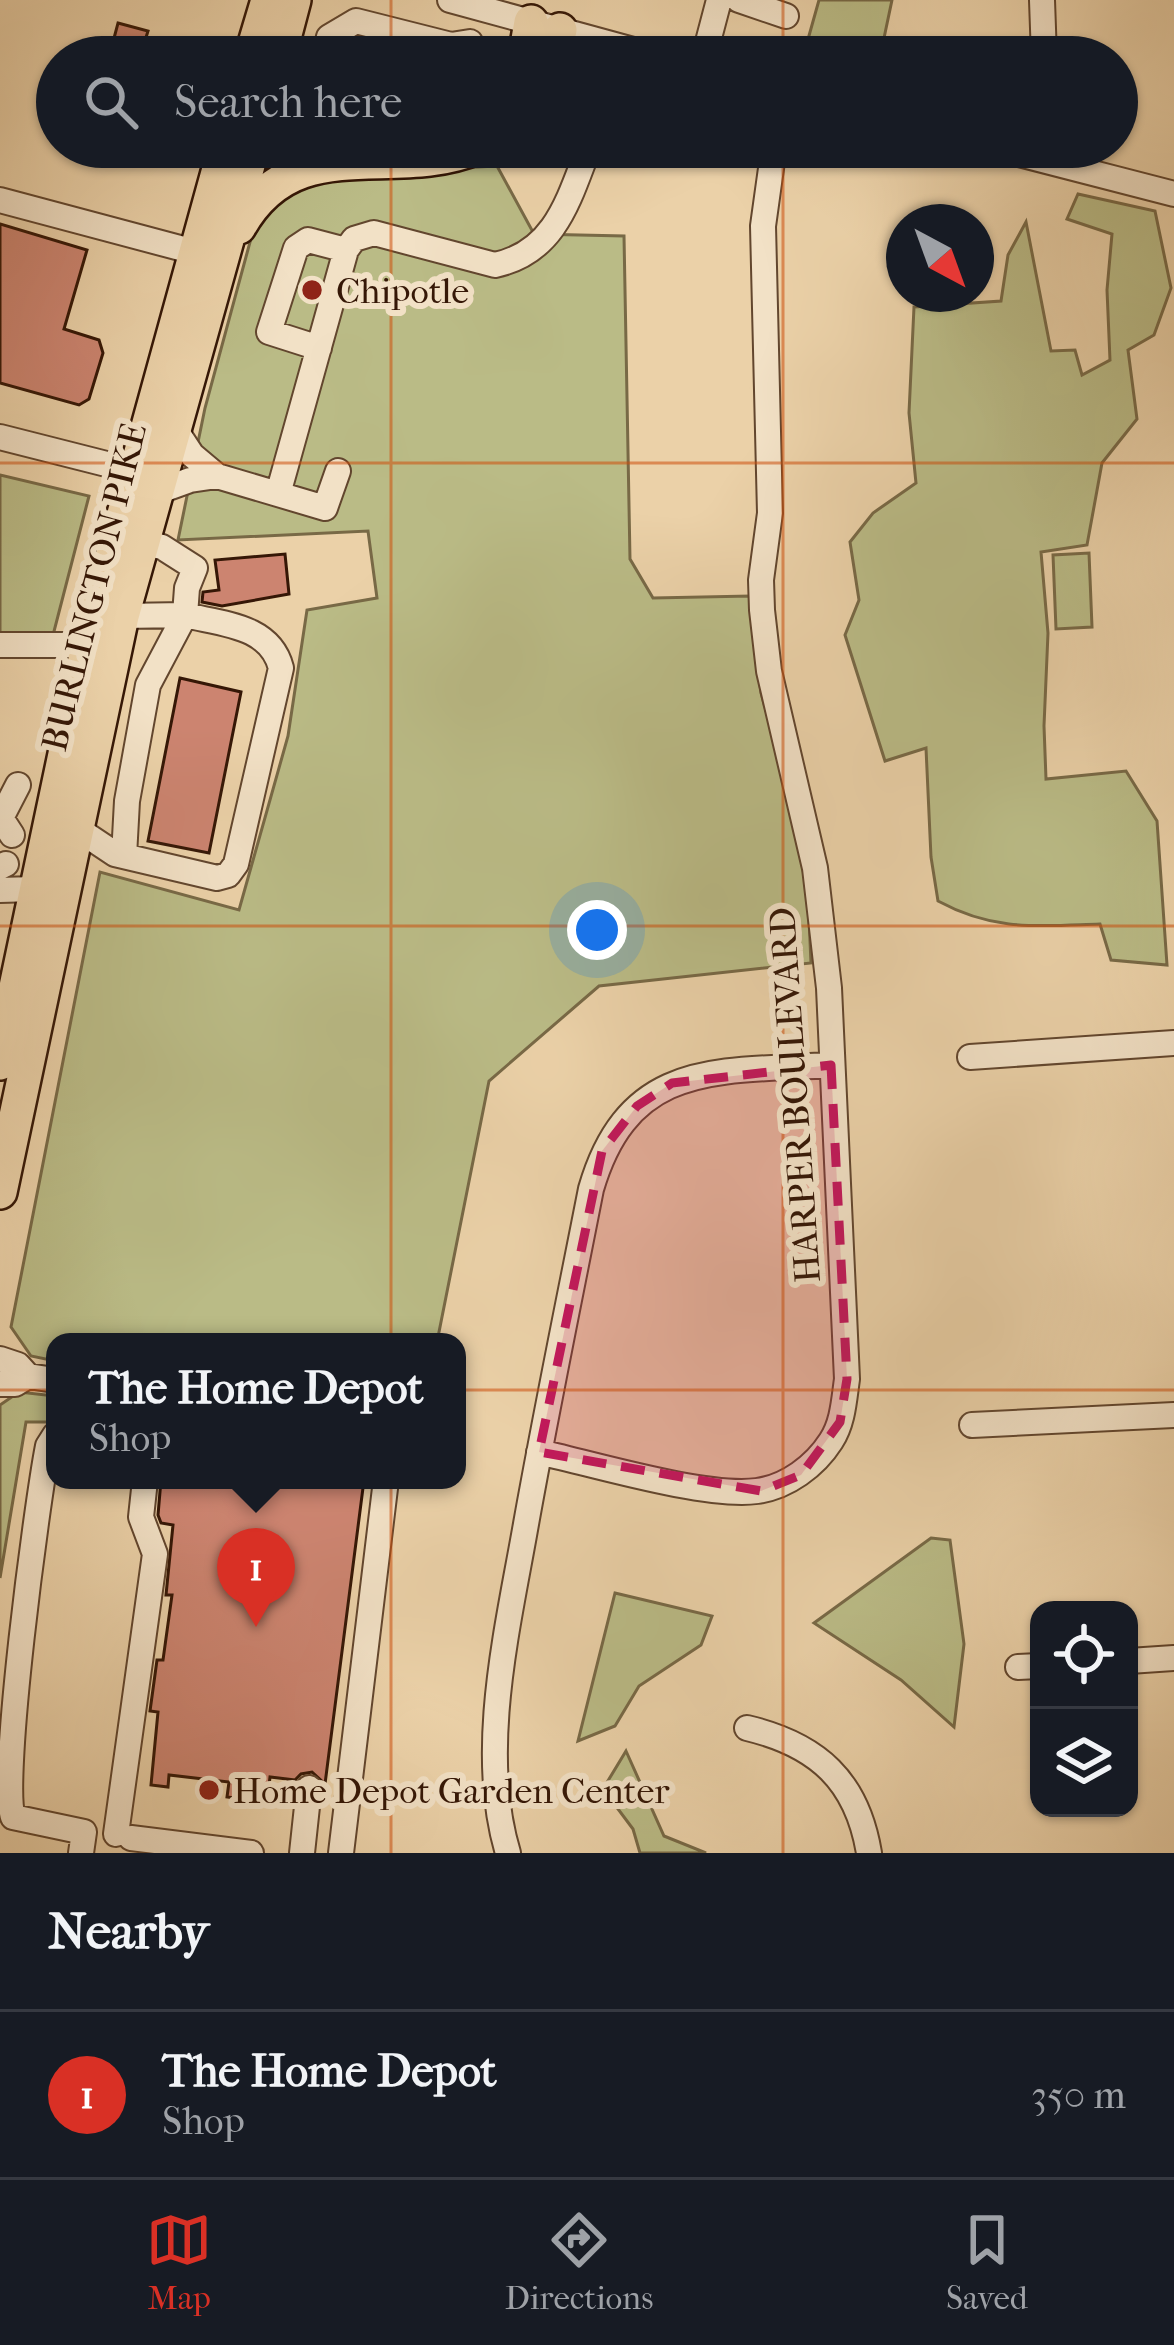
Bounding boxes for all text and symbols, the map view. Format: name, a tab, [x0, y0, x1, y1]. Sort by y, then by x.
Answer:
search box	[36, 36, 1138, 168]
icon: search	[78, 69, 144, 135]
text: Search here	[174, 76, 402, 129]
north arrow	[886, 204, 994, 312]
place label: Chipotle	[336, 270, 469, 312]
marker: Chipotle	[299, 277, 325, 303]
street label: BURLINGTON PIKE	[33, 419, 155, 756]
your location	[567, 900, 627, 960]
street label: HARPER BOULEVARD	[761, 906, 829, 1284]
popup	[46, 1333, 466, 1489]
text: The Home Depot	[89, 1362, 423, 1415]
text: Shop	[89, 1415, 171, 1461]
pin: 1	[217, 1528, 295, 1627]
map controls	[1030, 1601, 1138, 1817]
button: locate	[1030, 1601, 1138, 1709]
button: layers	[1030, 1709, 1138, 1817]
place label: Home Depot Garden Center	[233, 1770, 670, 1812]
marker: Home Depot Garden Center	[196, 1777, 222, 1803]
text: Nearby	[48, 1901, 209, 1961]
text: The Home Depot	[162, 2045, 497, 2098]
text: 1	[80, 2072, 94, 2118]
text: 350 m	[1031, 2072, 1126, 2118]
text: Shop	[162, 2098, 245, 2144]
tab: Map	[146, 2207, 212, 2318]
tab: Directions	[505, 2207, 653, 2318]
tab: Saved	[946, 2207, 1028, 2318]

